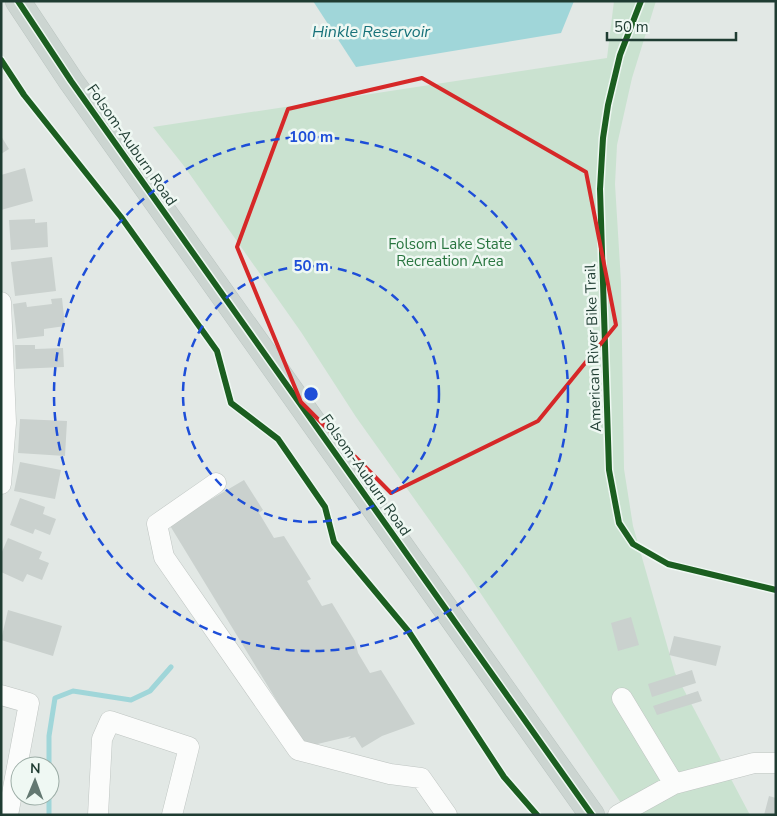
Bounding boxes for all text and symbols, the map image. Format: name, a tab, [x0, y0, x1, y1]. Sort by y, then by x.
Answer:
scale bar	[607, 10, 736, 42]
text: 50 m	[614, 17, 649, 37]
water label: Hinkle Reservoir	[312, 21, 431, 43]
street label: Folsom-Auburn Road	[82, 80, 182, 210]
text: 100 m	[289, 127, 333, 147]
park label: Folsom Lake State Recreation Area	[388, 234, 512, 271]
text: 50 m	[293, 256, 329, 276]
street label: American River Bike Trail	[580, 263, 606, 432]
centre of rings	[302, 385, 320, 403]
street label: Folsom-Auburn Road	[316, 410, 416, 540]
north arrow	[10, 756, 60, 806]
text: N	[30, 759, 41, 778]

